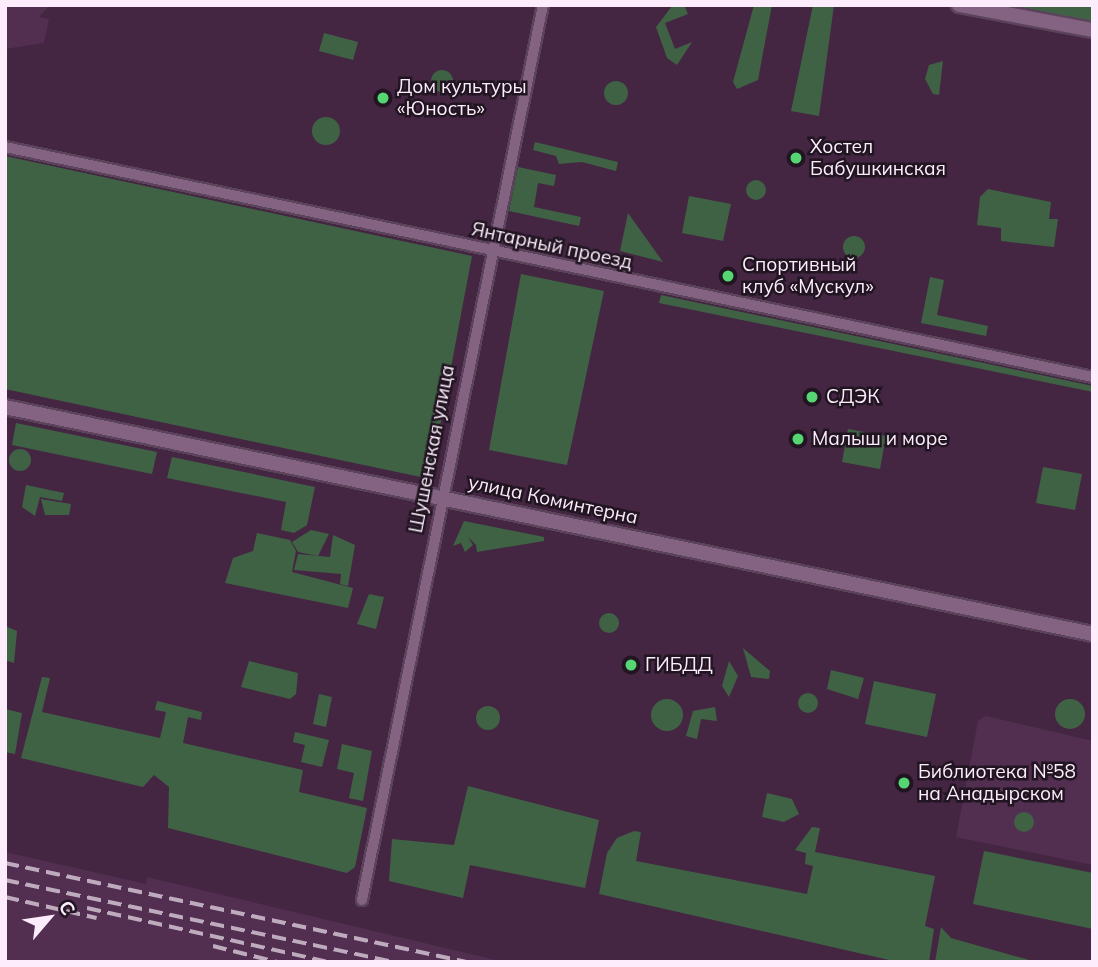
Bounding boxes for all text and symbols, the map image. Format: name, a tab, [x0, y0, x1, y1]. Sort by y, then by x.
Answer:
place label: Дом культуры «Юность»	[397, 76, 527, 120]
marker: Дом культуры «Юность»	[375, 90, 391, 106]
place label: Хостел Бабушкинская	[810, 136, 946, 180]
marker: Хостел Бабушкинская	[788, 150, 804, 166]
street label: Янтарный проезд	[469, 218, 635, 274]
place label: Спортивный клуб «Мускул»	[742, 254, 874, 298]
marker: Спортивный клуб «Мускул»	[720, 268, 736, 284]
street label: Шушенская улица	[405, 363, 459, 535]
place label: СДЭК	[826, 386, 880, 408]
marker: СДЭК	[804, 389, 820, 405]
place label: Малыш и море	[812, 428, 948, 450]
marker: Малыш и море	[790, 431, 806, 447]
street label: улица Коминтерна	[466, 471, 640, 529]
place label: ГИБДД	[645, 654, 713, 676]
marker: ГИБДД	[623, 657, 639, 673]
place label: Библиотека №58 на Анадырском	[918, 761, 1076, 805]
marker: Библиотека №58 на Анадырском	[896, 775, 912, 791]
north arrow	[14, 883, 84, 953]
text: С	[54, 896, 81, 919]

